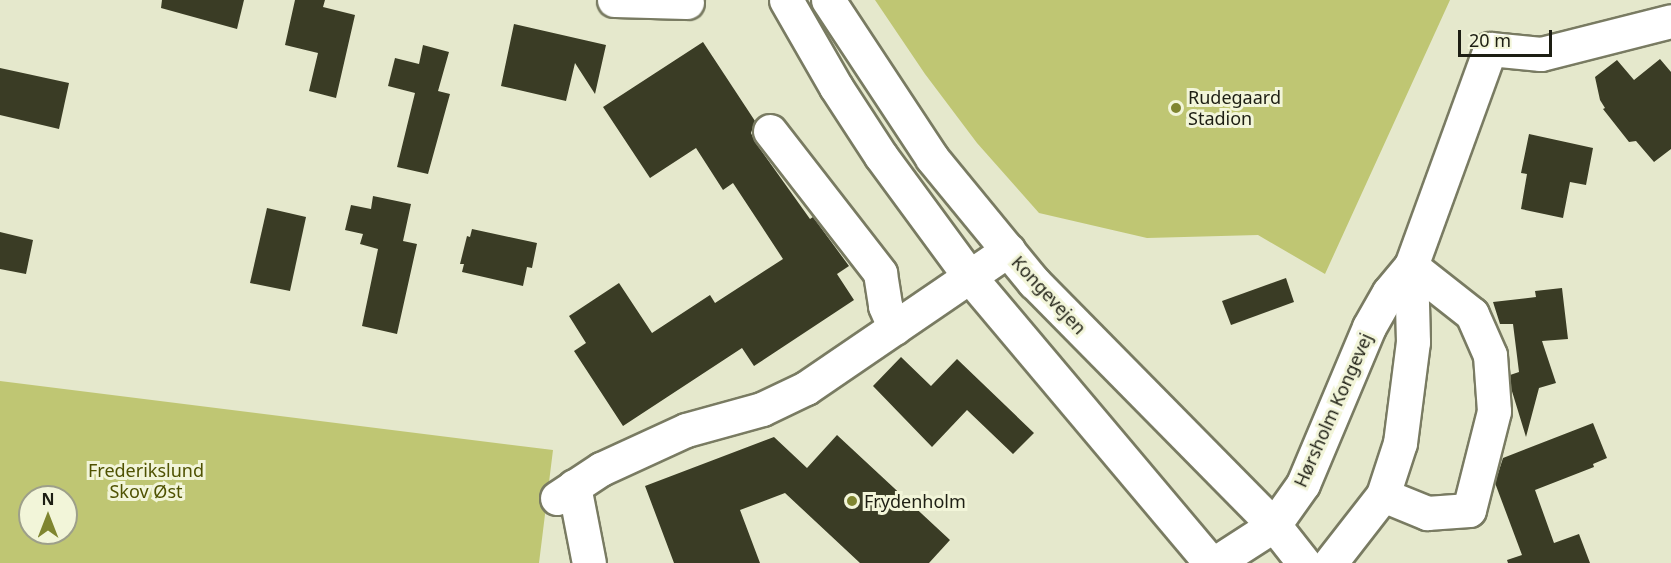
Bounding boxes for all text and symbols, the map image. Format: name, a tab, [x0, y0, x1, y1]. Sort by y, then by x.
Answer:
scale bar	[1461, 18, 1556, 56]
text: 20 m	[1469, 28, 1511, 52]
place label: Rudegaard Stadion	[1188, 87, 1281, 130]
marker: Rudegaard Stadion	[1169, 101, 1183, 115]
street label: Kongevejen	[1007, 251, 1091, 339]
street label: Hørsholm Kongevej	[1289, 330, 1377, 490]
park label: Frederikslund Skov Øst	[88, 460, 204, 502]
north arrow	[18, 485, 78, 545]
text: N	[41, 488, 55, 510]
place label: Frydenholm	[864, 490, 966, 512]
marker: Frydenholm	[845, 494, 859, 508]

